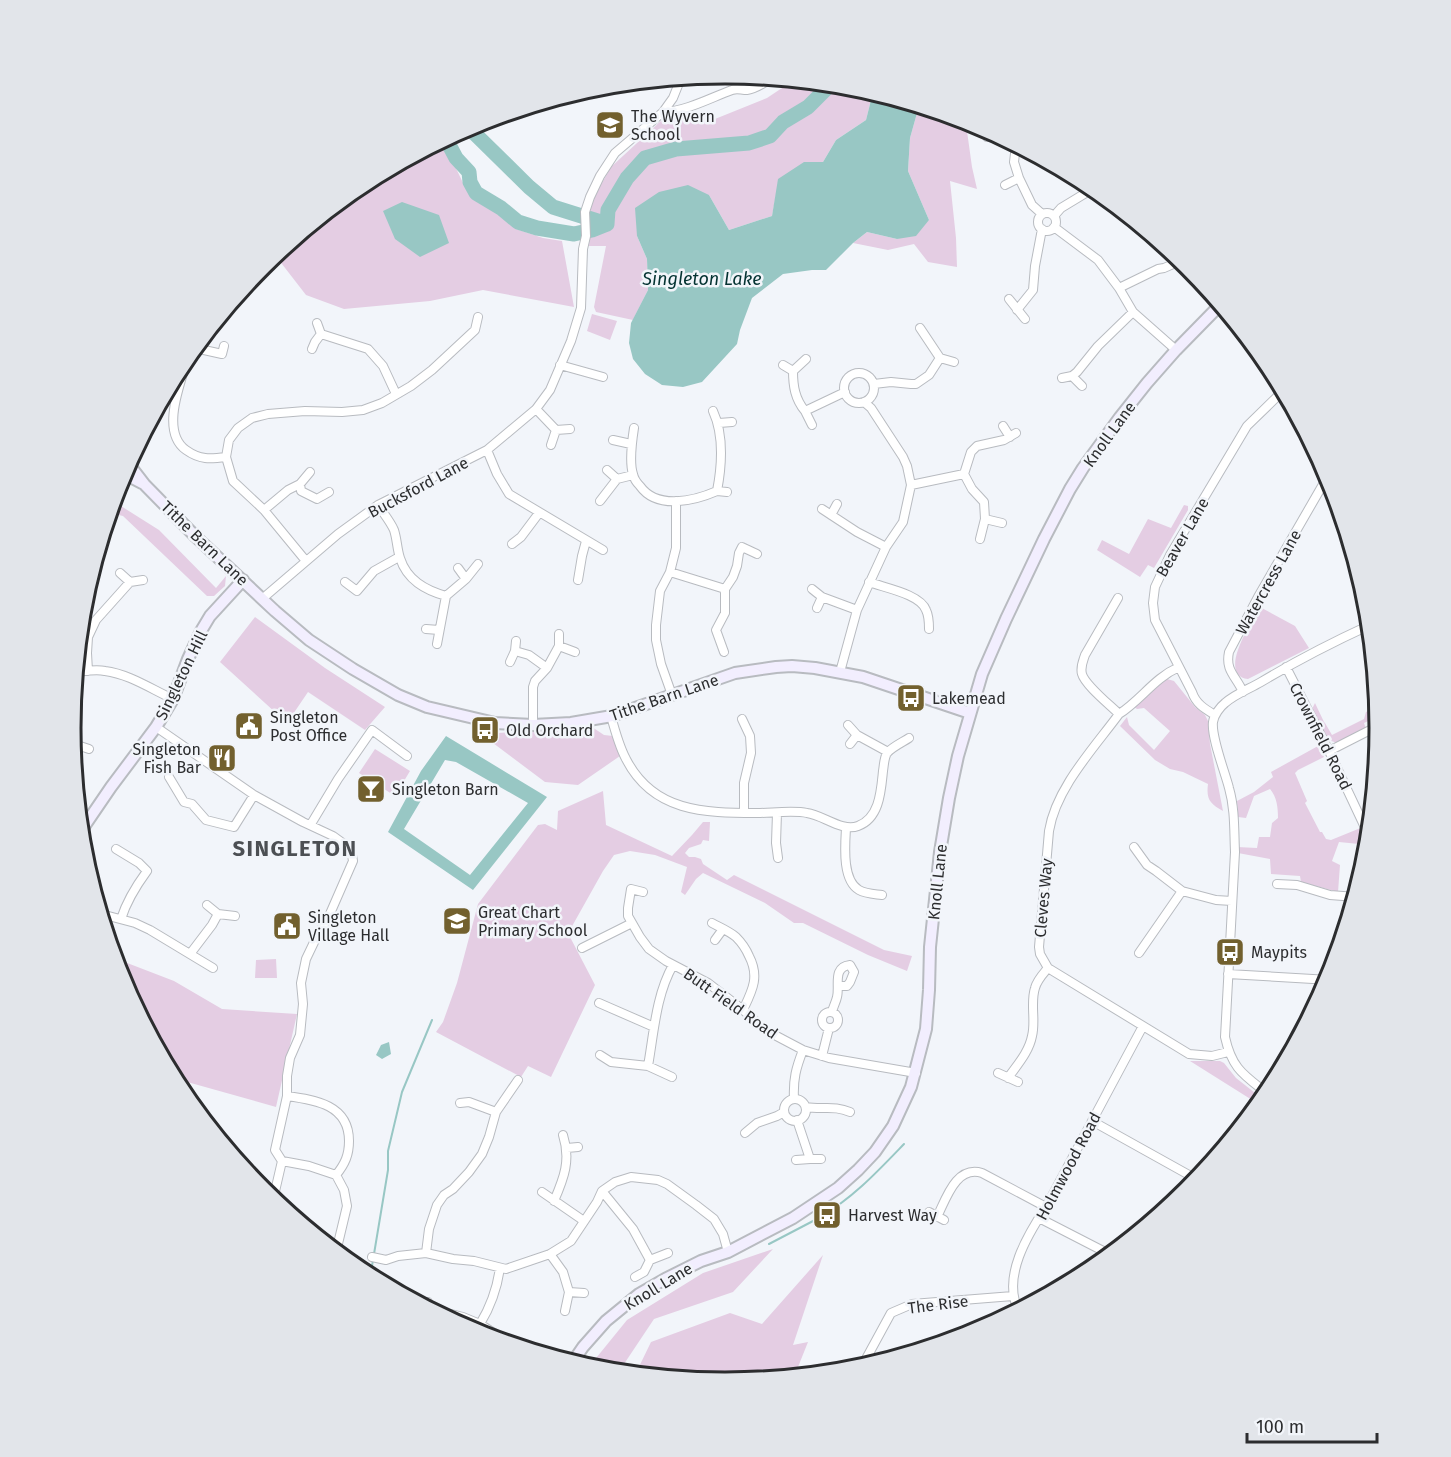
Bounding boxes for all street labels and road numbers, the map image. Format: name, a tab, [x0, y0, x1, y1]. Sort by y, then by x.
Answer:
street label: Knoll Lane	[1079, 398, 1140, 471]
street label: Bucksford Lane	[365, 453, 472, 522]
street label: Beaver Lane	[1152, 494, 1213, 580]
street label: Tithe Barn Lane	[157, 497, 252, 590]
street label: Watercress Lane	[1232, 526, 1305, 638]
street label: Singleton Hill	[152, 627, 211, 723]
street label: Tithe Barn Lane	[607, 670, 721, 725]
street label: Crownfield Road	[1285, 679, 1356, 793]
street label: Knoll Lane	[924, 843, 951, 921]
street label: Cleves Way	[1031, 858, 1056, 938]
street label: Butt Field Road	[680, 964, 781, 1043]
street label: Holmwood Road	[1032, 1109, 1105, 1223]
street label: Knoll Lane	[621, 1259, 696, 1314]
street label: The Rise	[907, 1291, 969, 1318]

